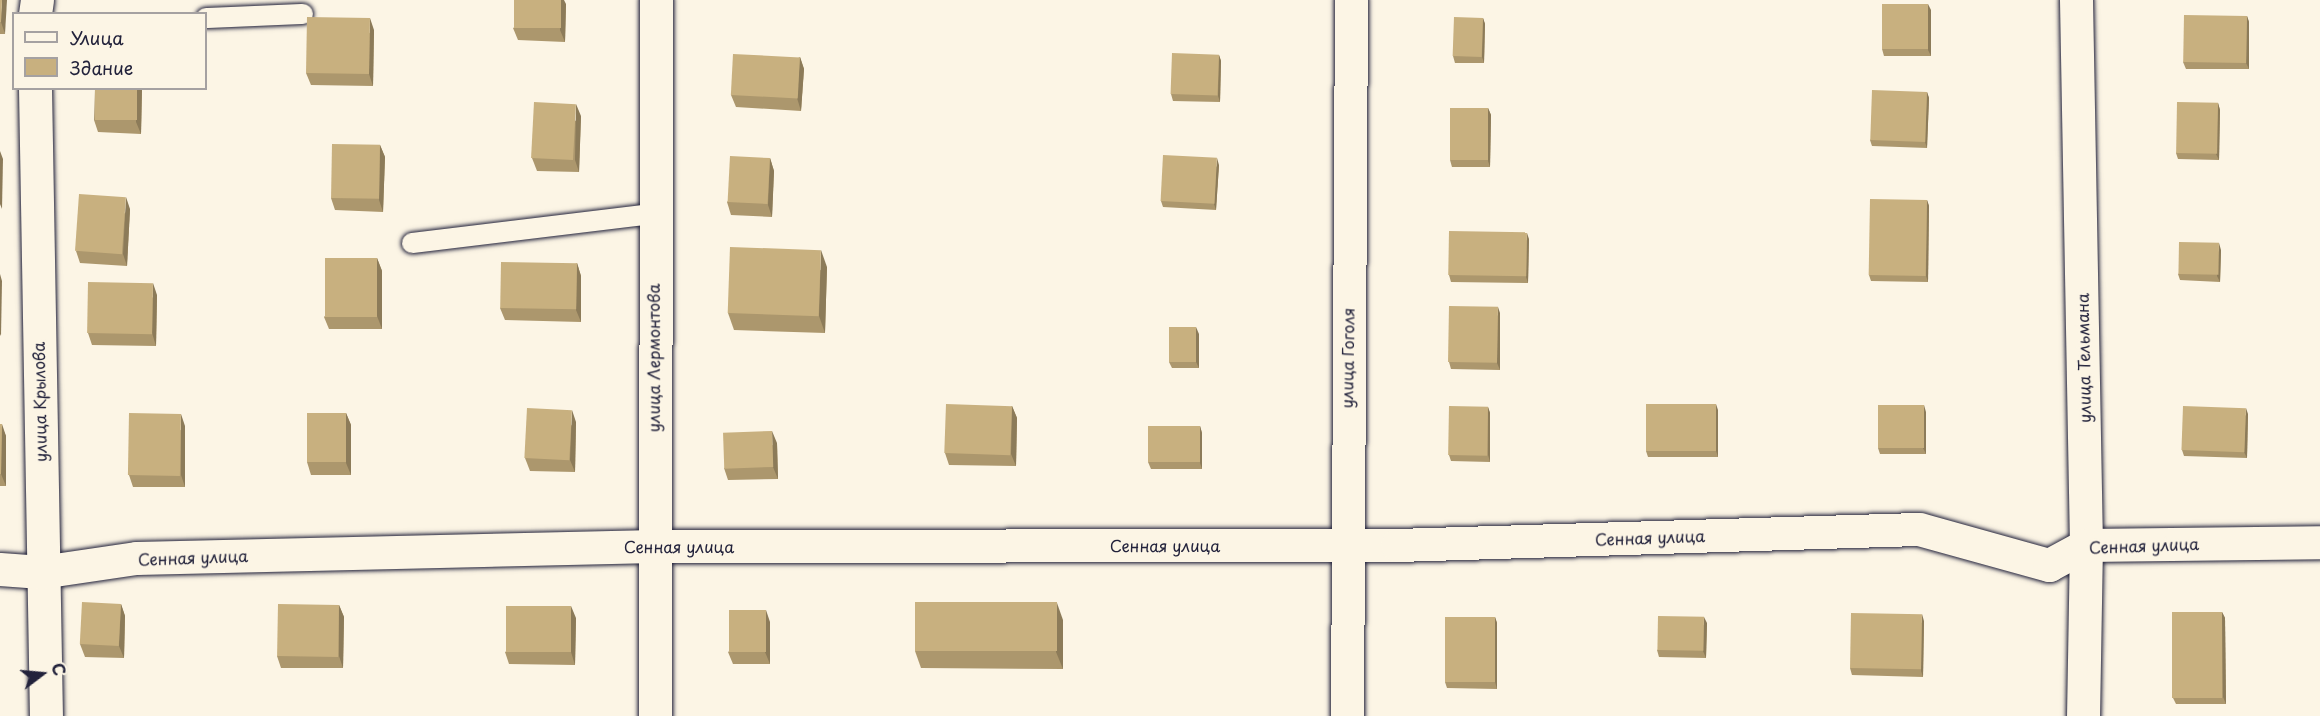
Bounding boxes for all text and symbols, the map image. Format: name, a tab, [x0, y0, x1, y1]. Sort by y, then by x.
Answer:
legend	[12, 12, 207, 90]
text: Улица	[70, 24, 124, 51]
text: Здание	[70, 54, 133, 81]
street label: улица Лермонтова	[643, 283, 663, 433]
street label: улица Тельмана	[2072, 292, 2094, 424]
street label: улица Гоголя	[1337, 307, 1357, 409]
street label: улица Крылова	[28, 341, 50, 463]
street label: Сенная улица	[1594, 525, 1706, 549]
street label: Сенная улица	[2088, 533, 2200, 557]
street label: Сенная улица	[1109, 535, 1221, 555]
street label: Сенная улица	[623, 536, 735, 556]
street label: Сенная улица	[137, 545, 249, 569]
north arrow	[12, 644, 72, 704]
text: С	[46, 660, 72, 678]

